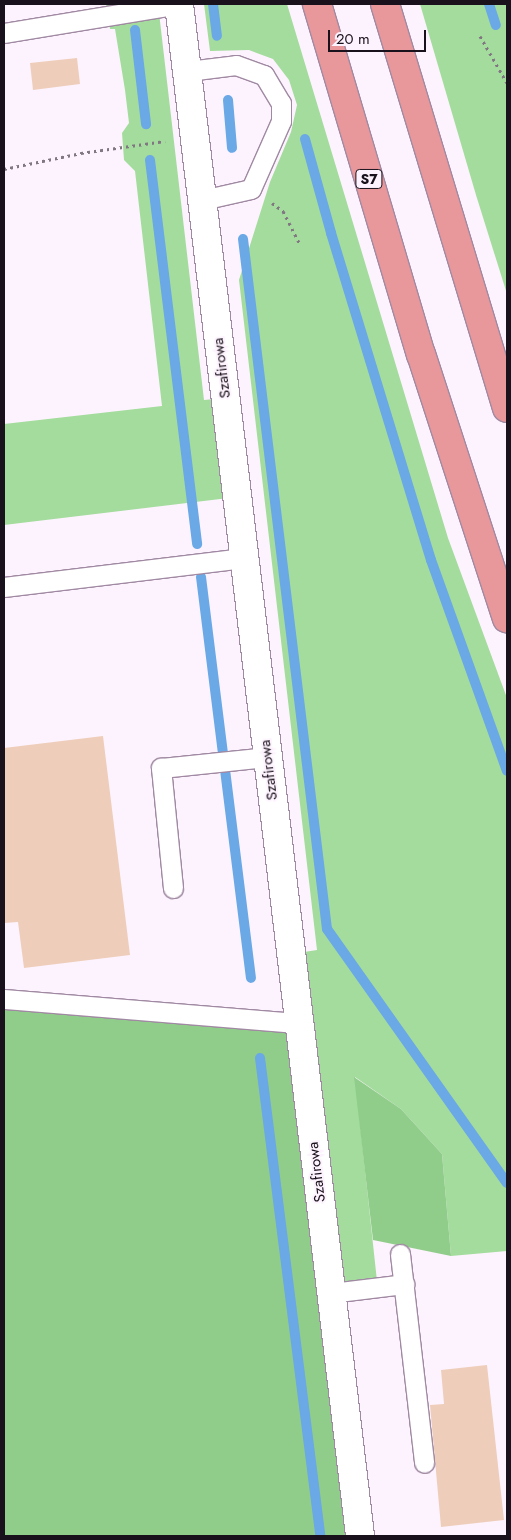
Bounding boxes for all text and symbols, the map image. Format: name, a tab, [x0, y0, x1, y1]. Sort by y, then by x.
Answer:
scale bar	[331, 20, 428, 52]
text: 20 m	[336, 28, 370, 50]
road number: S7	[355, 168, 383, 190]
street label: Szafirowa	[209, 337, 235, 399]
street label: Szafirowa	[256, 739, 282, 801]
street label: Szafirowa	[304, 1141, 330, 1203]

